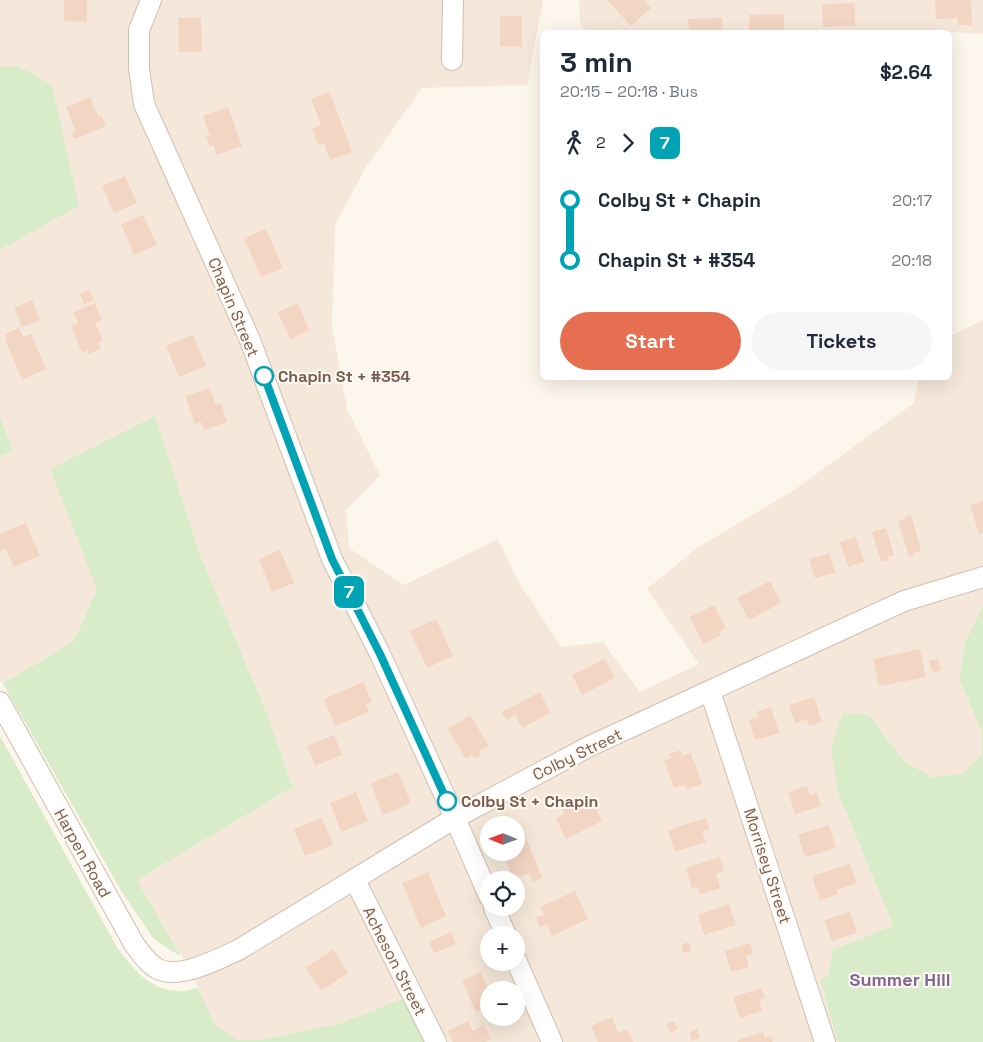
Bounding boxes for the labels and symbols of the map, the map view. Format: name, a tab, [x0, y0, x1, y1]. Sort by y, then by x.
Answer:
street label: Chapin Street	[203, 254, 264, 360]
marker: Chapin St + #354	[254, 366, 274, 386]
place label: Chapin St + #354	[278, 366, 411, 387]
line badge: 7	[333, 576, 365, 608]
street label: Colby Street	[529, 724, 625, 785]
marker: Colby St + Chapin	[437, 791, 457, 811]
place label: Colby St + Chapin	[461, 791, 598, 812]
street label: Harpen Road	[49, 805, 116, 901]
street label: Morrisey Street	[739, 806, 796, 927]
north arrow	[480, 816, 525, 861]
street label: Acheson Street	[358, 903, 431, 1019]
district label: Summer Hill	[850, 968, 951, 991]

